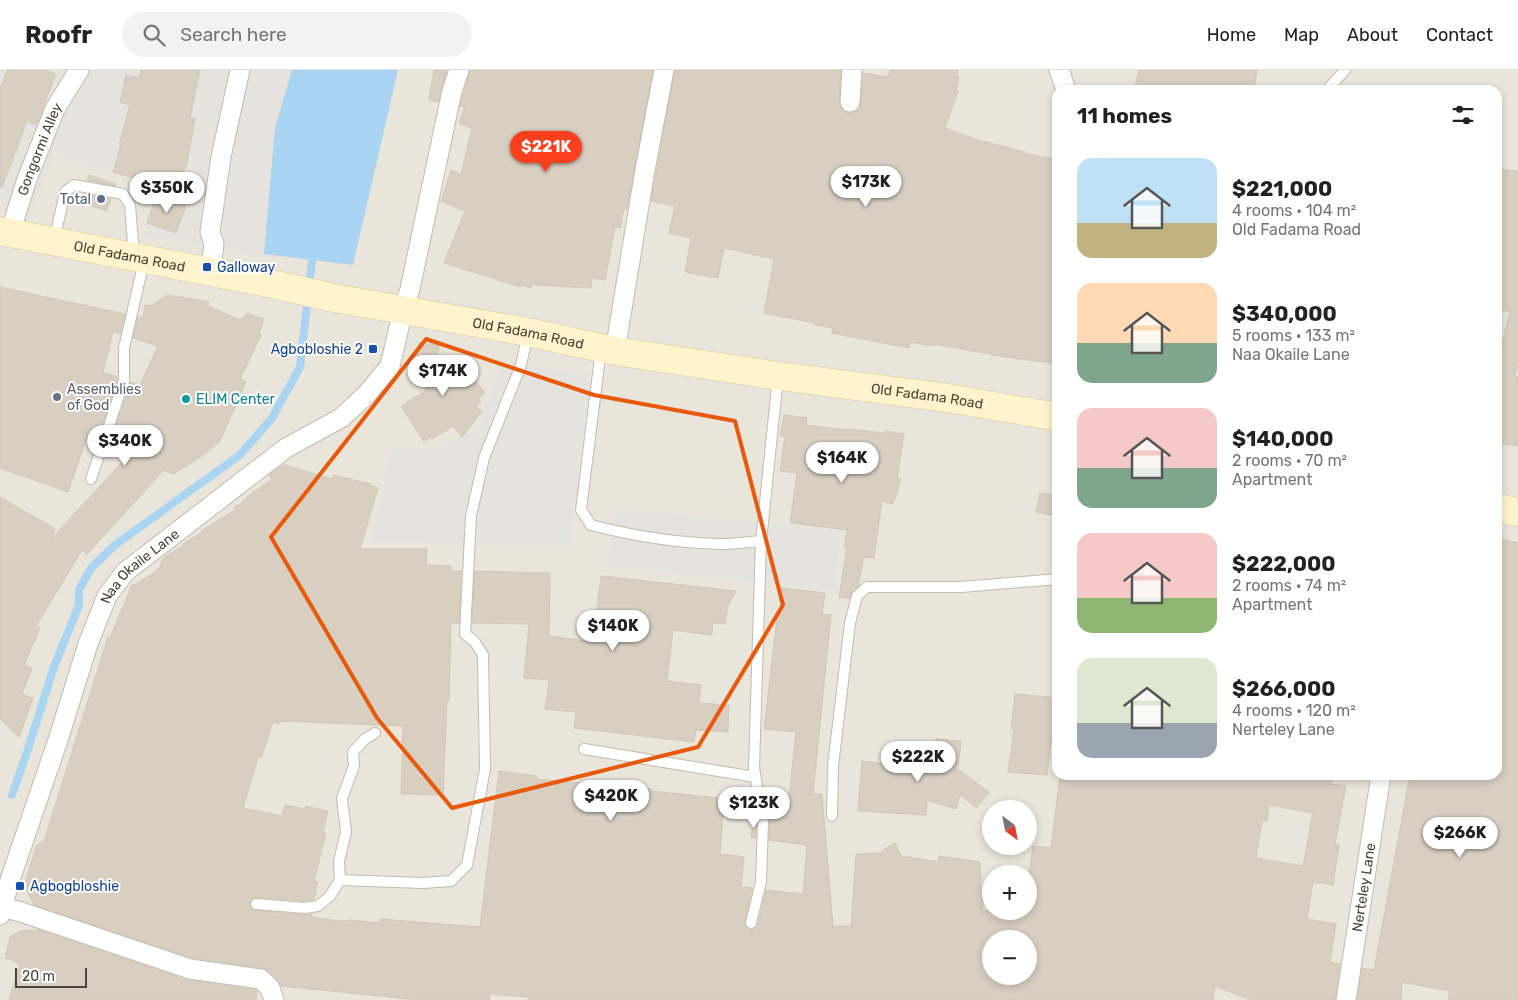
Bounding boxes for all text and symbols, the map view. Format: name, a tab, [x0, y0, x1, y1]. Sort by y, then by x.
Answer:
search box	[122, 12, 472, 57]
text: Roofr	[25, 21, 92, 49]
icon: search	[140, 21, 168, 49]
text: Search here	[180, 23, 287, 46]
text: Home	[1207, 24, 1256, 46]
text: Map	[1284, 24, 1319, 46]
text: About	[1347, 24, 1398, 46]
text: Contact	[1426, 24, 1493, 46]
street label: Gongormi Alley	[14, 99, 66, 198]
icon: filters	[1449, 101, 1477, 129]
text: 11 homes	[1077, 103, 1172, 128]
pin: $221K	[511, 131, 581, 173]
text: $221K	[521, 137, 571, 156]
pin: $173K	[831, 166, 901, 208]
pin: $350K	[132, 172, 202, 214]
text: $173K	[842, 172, 890, 191]
text: $221,000	[1232, 176, 1332, 201]
text: $350K	[140, 178, 194, 197]
icon: home	[1117, 178, 1177, 238]
place label: Total	[60, 191, 91, 208]
marker: Total	[95, 193, 107, 205]
text: 4 rooms · 104 m²	[1232, 201, 1356, 220]
text: Old Fadama Road	[1232, 220, 1361, 239]
street label: Old Fadama Road	[72, 238, 187, 276]
place label: Galloway	[217, 259, 275, 276]
marker: Galloway	[201, 261, 213, 273]
text: $340,000	[1232, 301, 1337, 326]
icon: home	[1117, 303, 1177, 363]
street label: Old Fadama Road	[471, 314, 585, 353]
text: 5 rooms · 133 m²	[1232, 326, 1355, 345]
place label: Agbobloshie 2	[271, 341, 363, 358]
marker: Agbobloshie 2	[367, 343, 379, 355]
text: Naa Okaile Lane	[1232, 345, 1350, 364]
pin: $174K	[408, 354, 478, 397]
text: $174K	[419, 361, 467, 380]
street label: Old Fadama Road	[870, 380, 984, 413]
place label: Assemblies of God	[67, 381, 141, 414]
marker: Assemblies of God	[51, 391, 63, 403]
place label: ELIM Center	[196, 391, 276, 408]
marker: ELIM Center	[180, 393, 192, 405]
pin: $340K	[90, 424, 160, 467]
text: $140,000	[1232, 426, 1333, 451]
icon: home	[1117, 428, 1177, 488]
text: $340K	[98, 431, 152, 450]
pin: $164K	[807, 442, 877, 484]
text: $164K	[817, 448, 867, 467]
text: 2 rooms · 70 m²	[1232, 451, 1347, 470]
text: Apartment	[1232, 470, 1312, 489]
street label: Naa Okaile Lane	[97, 525, 183, 606]
text: $222,000	[1232, 551, 1336, 576]
icon: home	[1117, 553, 1177, 613]
text: 2 rooms · 74 m²	[1232, 576, 1346, 595]
text: Apartment	[1232, 595, 1312, 614]
pin: $140K	[578, 610, 648, 652]
text: $140K	[587, 616, 639, 635]
text: $266,000	[1232, 676, 1336, 701]
icon: home	[1117, 678, 1177, 738]
text: 4 rooms · 120 m²	[1232, 701, 1356, 720]
text: Nerteley Lane	[1232, 720, 1335, 739]
pin: $222K	[883, 740, 953, 783]
text: $222K	[892, 747, 944, 766]
pin: $420K	[576, 780, 646, 822]
text: $420K	[584, 786, 638, 805]
pin: $123K	[719, 786, 789, 829]
text: $123K	[729, 793, 779, 812]
north arrow	[982, 800, 1038, 855]
map controls	[982, 800, 1037, 985]
pin: $266K	[1425, 816, 1495, 859]
text: $266K	[1434, 823, 1486, 842]
street label: Nerteley Lane	[1349, 842, 1379, 933]
button: +	[982, 865, 1037, 920]
place label: Agbogbloshie	[30, 878, 119, 895]
marker: Agbogbloshie	[14, 880, 26, 892]
button: −	[982, 930, 1037, 985]
scale bar	[15, 965, 88, 988]
text: 20 m	[22, 968, 55, 985]

